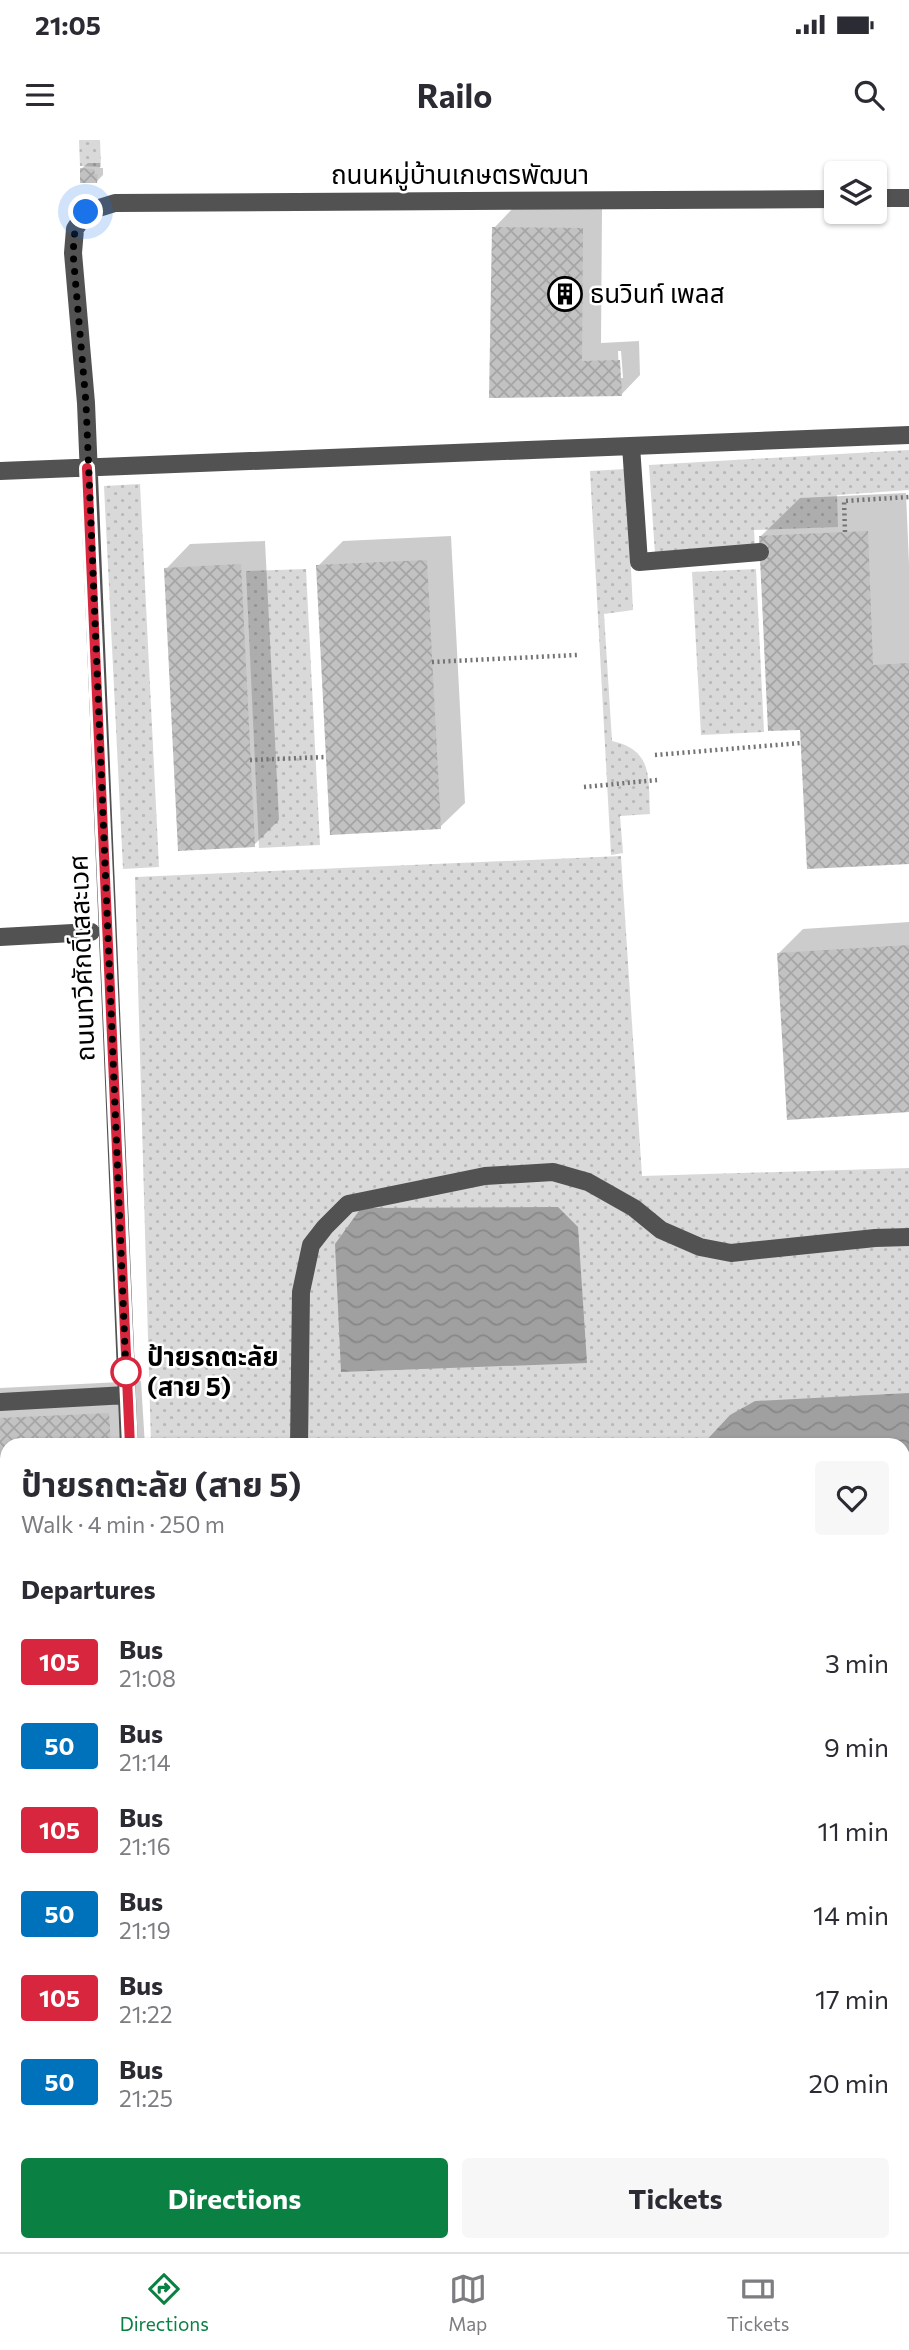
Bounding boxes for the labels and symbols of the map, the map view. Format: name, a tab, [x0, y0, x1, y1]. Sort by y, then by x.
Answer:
street label: ถนนหมู่บ้านเกษตรพัฒนา	[331, 158, 589, 191]
your location	[68, 194, 103, 229]
building icon: ธนวินท์ เพลส	[546, 275, 584, 313]
place label: ธนวินท์ เพลส	[590, 277, 725, 308]
street label: ถนนทวีศักดิ์เสสะเวศ	[61, 854, 100, 1062]
place label: ป้ายรถตะลัย (สาย 5)	[147, 1340, 279, 1401]
marker: ป้ายรถตะลัย (สาย 5)	[111, 1357, 141, 1387]

